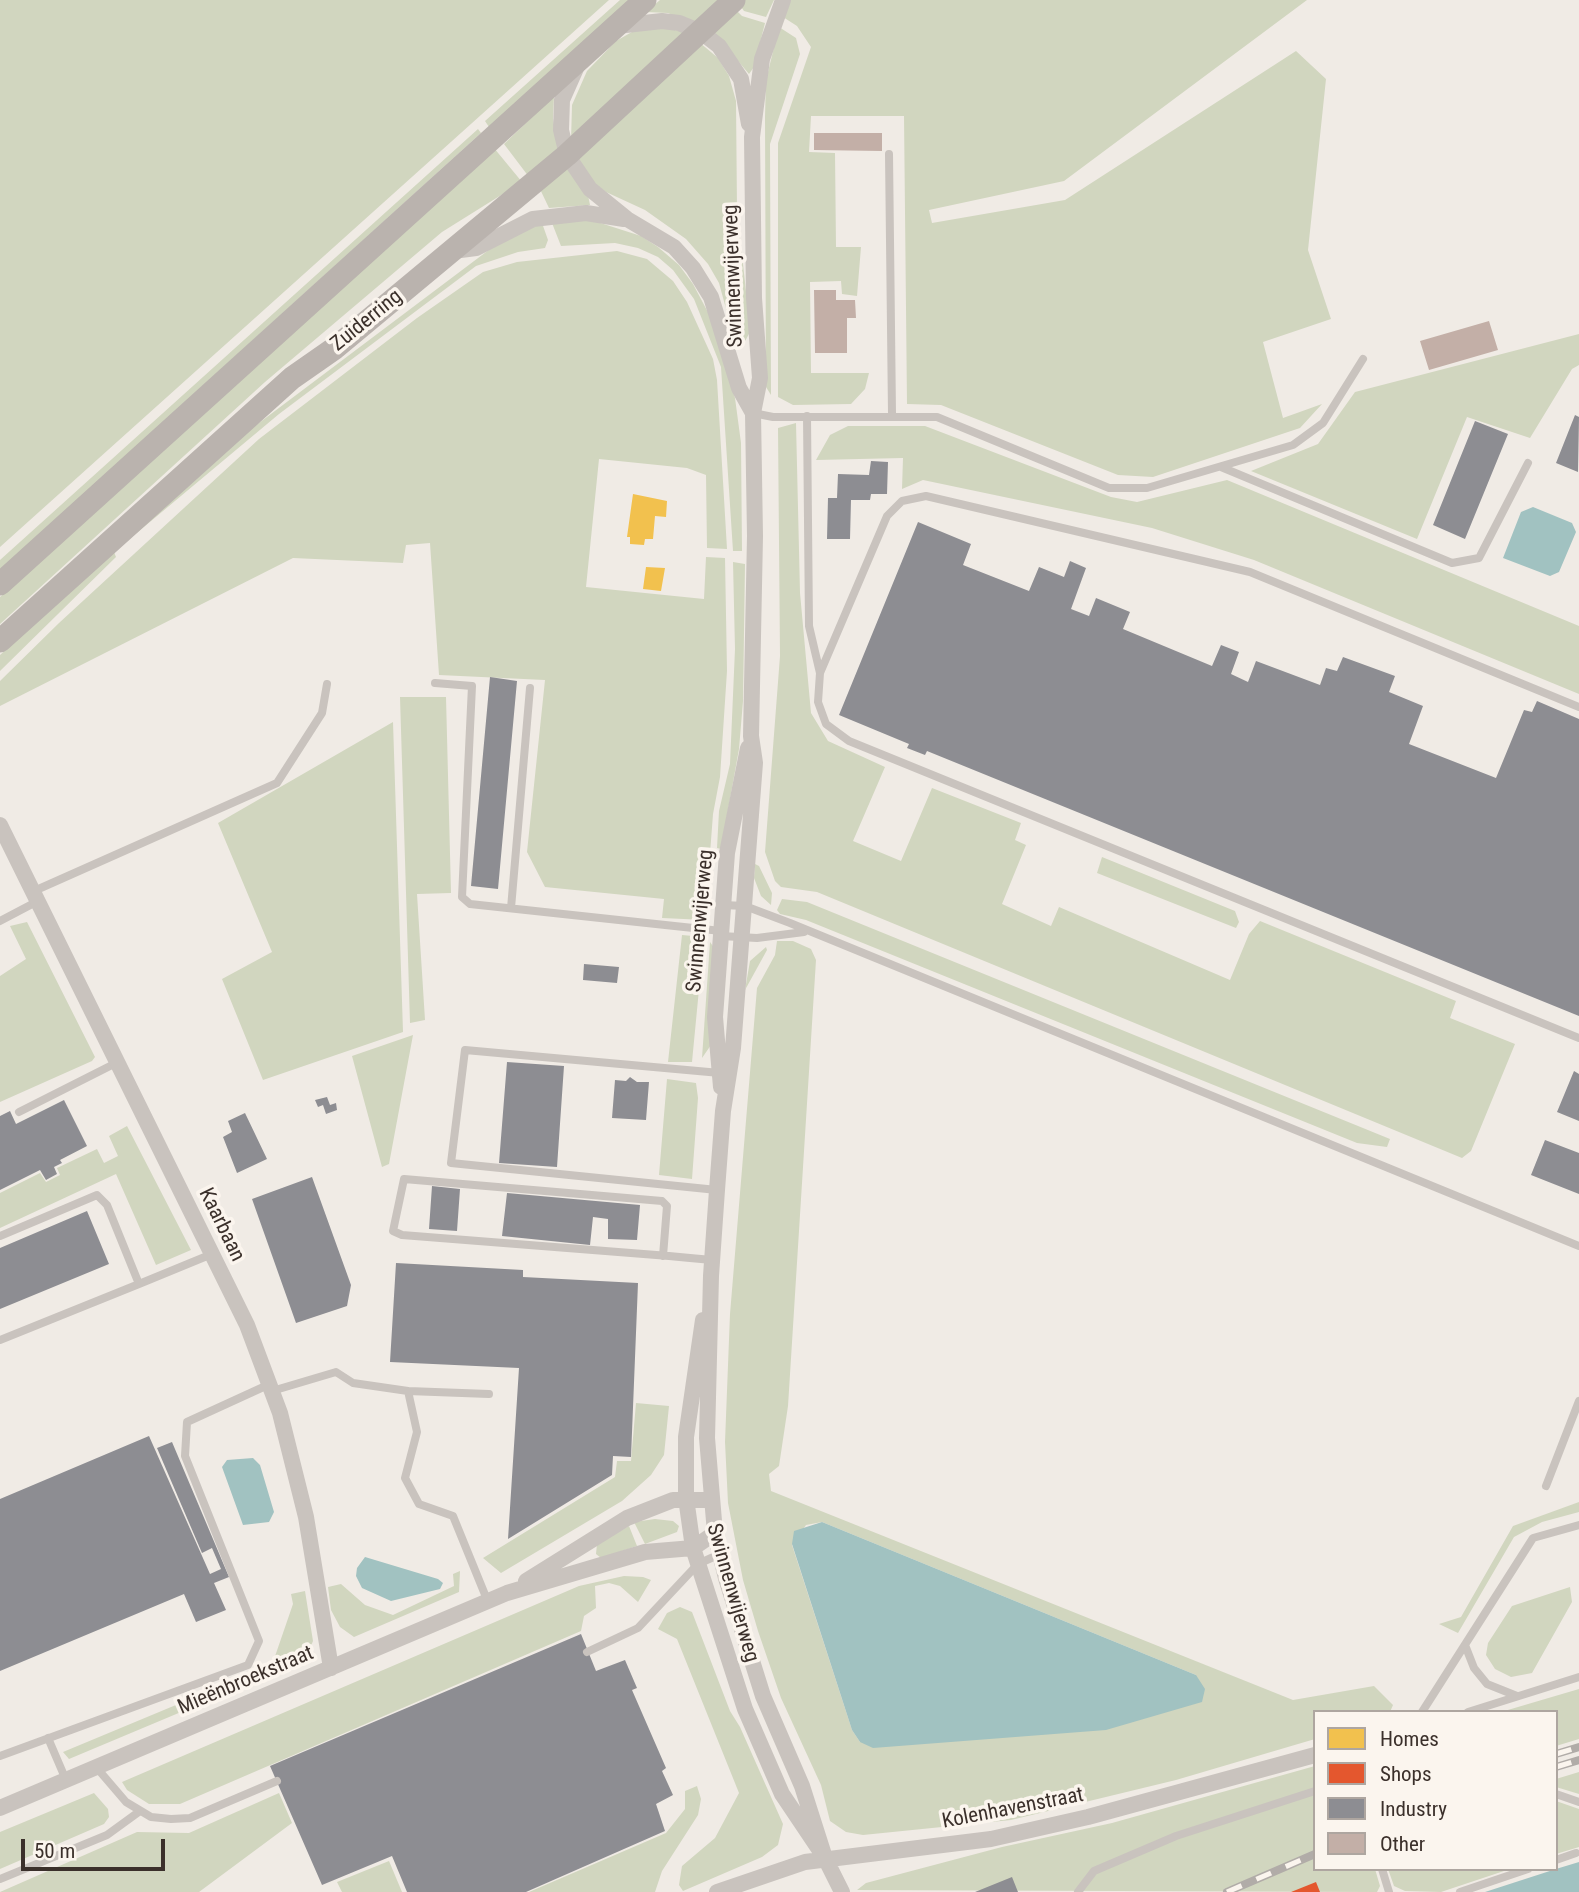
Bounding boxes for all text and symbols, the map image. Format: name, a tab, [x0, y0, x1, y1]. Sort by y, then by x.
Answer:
street label: Swinnenwijerweg	[719, 204, 749, 348]
street label: Zuiderring	[326, 285, 408, 357]
street label: Swinnenwijerweg	[682, 849, 720, 993]
street label: Kaarbaan	[192, 1184, 250, 1266]
street label: Swinnenwijerweg	[700, 1521, 764, 1665]
street label: Mieënbroekstraat	[174, 1641, 318, 1721]
legend	[1313, 1710, 1558, 1871]
text: Homes	[1380, 1727, 1439, 1751]
text: Shops	[1380, 1762, 1432, 1786]
street label: Kolenhavenstraat	[940, 1783, 1086, 1835]
text: Industry	[1380, 1797, 1447, 1821]
scale bar	[24, 1826, 168, 1870]
text: Other	[1380, 1832, 1425, 1856]
text: 50 m	[34, 1839, 75, 1863]

